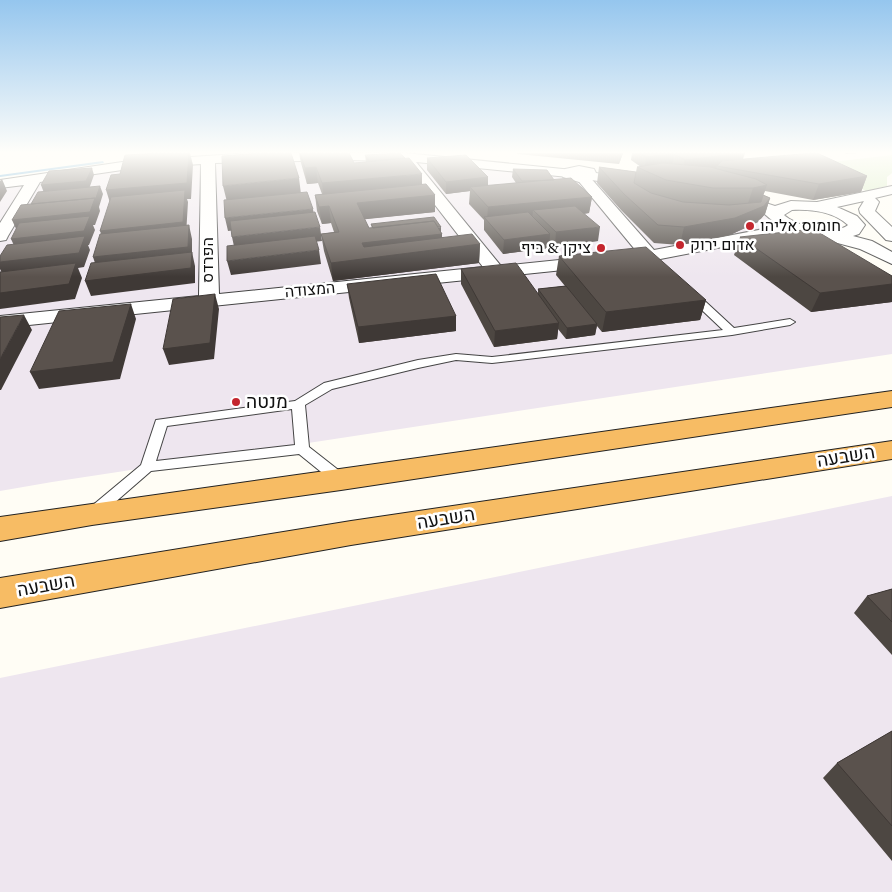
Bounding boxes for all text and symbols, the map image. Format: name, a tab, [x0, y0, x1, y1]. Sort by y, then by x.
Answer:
place label: חומוס אליהו	[760, 214, 841, 238]
marker: חומוס אליהו	[744, 220, 756, 232]
place label: אדום ירוק	[690, 233, 755, 257]
place label: ציקן & ביף	[521, 236, 591, 260]
street label: הפרדס	[196, 237, 220, 283]
marker: אדום ירוק	[674, 239, 686, 251]
marker: ציקן & ביף	[595, 242, 607, 254]
street label: המצודה	[284, 276, 336, 304]
place label: מנטה	[246, 388, 288, 417]
marker: מנטה	[230, 396, 242, 408]
street label: השבעה	[815, 438, 877, 476]
street label: השבעה	[415, 500, 477, 538]
street label: השבעה	[15, 567, 77, 605]

